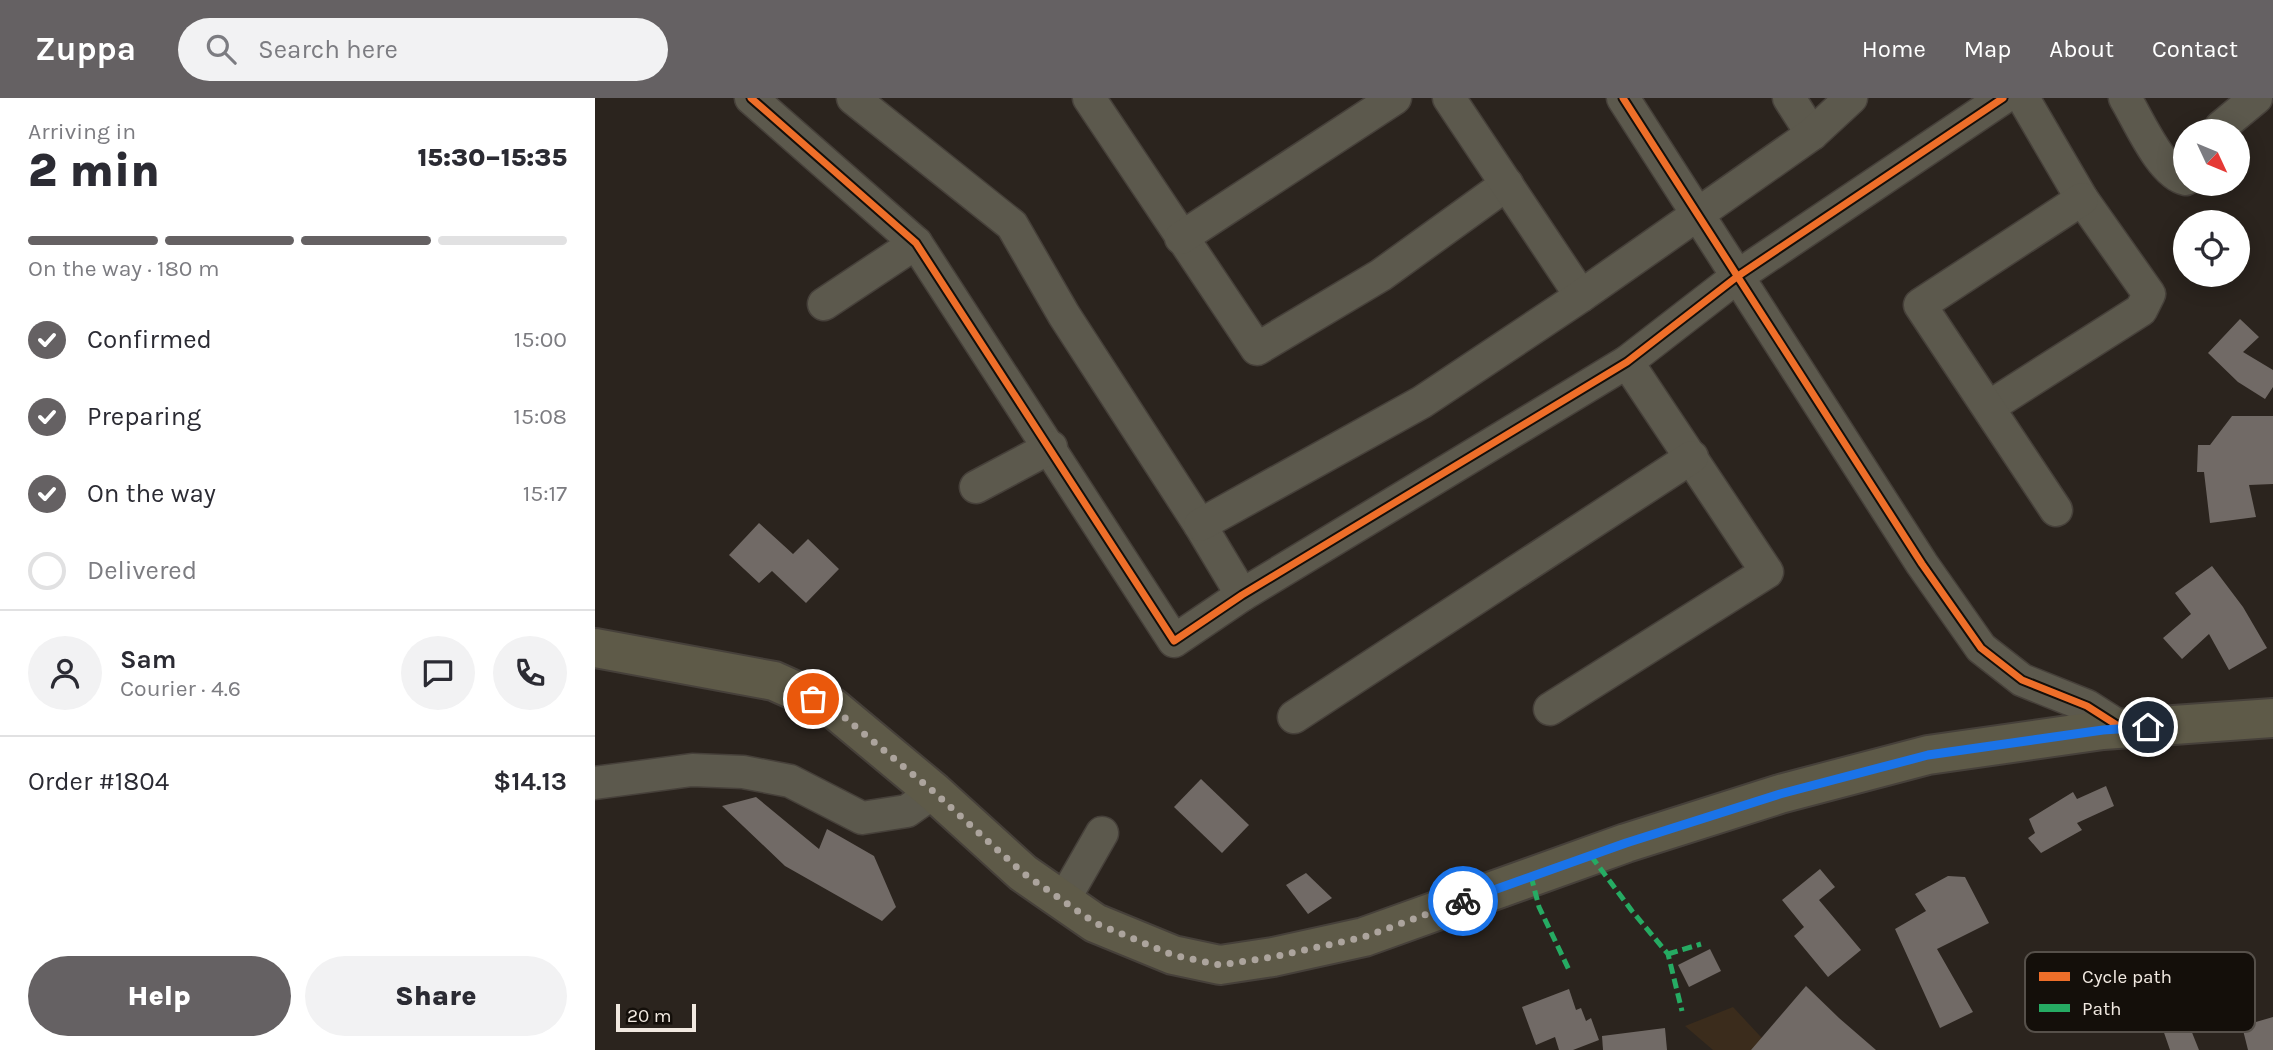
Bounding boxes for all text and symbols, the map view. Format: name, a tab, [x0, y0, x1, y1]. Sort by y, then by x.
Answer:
search box	[178, 18, 668, 81]
text: Zuppa	[35, 30, 136, 68]
icon: search	[202, 30, 240, 68]
text: Search here	[258, 34, 398, 65]
text: Home	[1862, 35, 1926, 63]
text: Map	[1964, 35, 2011, 63]
text: About	[2049, 35, 2114, 63]
text: Contact	[2152, 35, 2238, 63]
text: Arriving in	[28, 118, 136, 145]
north arrow	[2173, 119, 2251, 196]
map controls	[2173, 119, 2250, 287]
text: 15:30–15:35	[417, 142, 567, 173]
text: 2 min	[28, 144, 160, 198]
button: locate	[2173, 210, 2250, 287]
text: On the way · 180 m	[28, 255, 219, 282]
icon: check	[28, 321, 66, 359]
text: Confirmed	[87, 324, 212, 355]
text: 15:00	[514, 326, 567, 353]
icon: check	[28, 398, 66, 436]
text: Preparing	[87, 401, 201, 432]
text: 15:08	[513, 403, 567, 430]
icon: check	[28, 475, 66, 513]
text: On the way	[87, 478, 216, 509]
text: 15:17	[523, 480, 567, 507]
text: Delivered	[87, 555, 197, 586]
button: person	[28, 636, 102, 710]
button: chat	[401, 636, 475, 710]
button: phone	[493, 636, 567, 710]
text: Sam	[120, 644, 176, 675]
pin	[783, 669, 843, 729]
text: Courier · 4.6	[120, 675, 241, 702]
icon: bag	[794, 680, 832, 718]
pin	[2118, 697, 2178, 757]
icon: home	[2129, 708, 2167, 746]
text: Order #1804	[28, 766, 169, 797]
text: $14.13	[493, 766, 567, 797]
courier	[1428, 866, 1498, 936]
icon: bike	[1444, 882, 1482, 920]
legend	[2025, 952, 2255, 1032]
button: Help	[28, 956, 291, 1036]
button: Share	[305, 956, 567, 1036]
text: Cycle path	[2082, 966, 2172, 988]
text: Path	[2082, 998, 2122, 1020]
scale bar	[616, 1001, 697, 1033]
text: 20 m	[627, 1005, 672, 1027]

